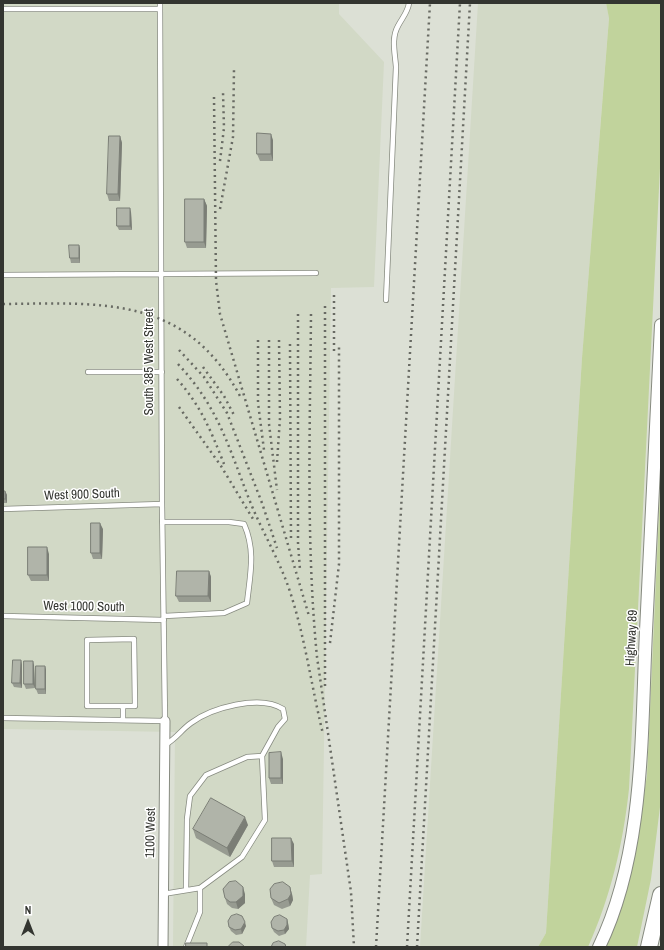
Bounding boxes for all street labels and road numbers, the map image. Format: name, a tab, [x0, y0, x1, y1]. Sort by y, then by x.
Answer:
street label: South 385 West Street	[142, 308, 158, 416]
street label: West 900 South	[44, 486, 120, 504]
street label: West 1000 South	[43, 598, 125, 616]
street label: Highway 89	[623, 609, 641, 667]
street label: 1100 West	[143, 808, 159, 858]

